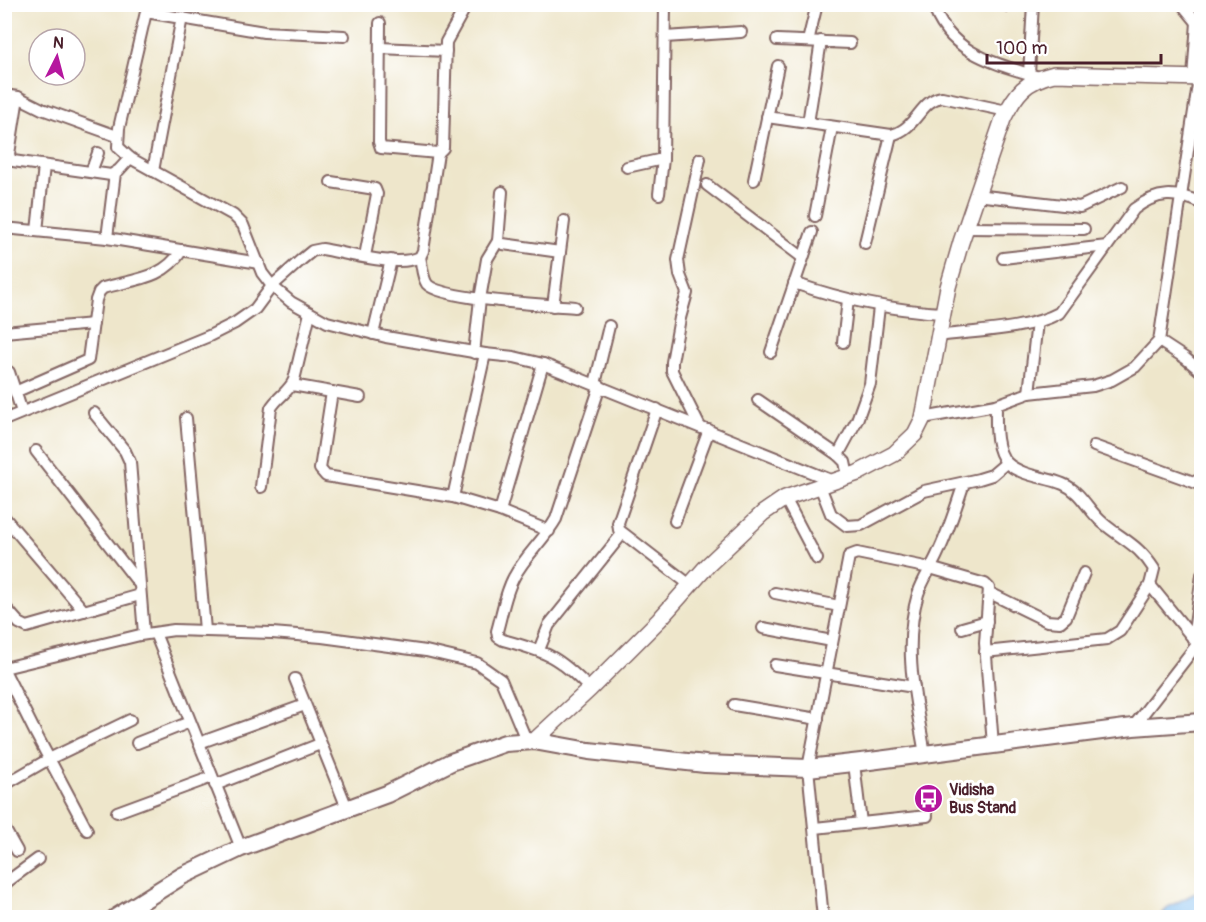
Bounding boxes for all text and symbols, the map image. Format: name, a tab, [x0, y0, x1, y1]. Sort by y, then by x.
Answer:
north arrow	[27, 27, 87, 87]
scale bar	[987, 27, 1161, 65]
text: N	[52, 33, 65, 54]
text: 100 m	[996, 37, 1048, 60]
place label: Vidisha Bus Stand	[949, 780, 1017, 818]
bus stop icon: Vidisha Bus Stand	[912, 783, 944, 815]

